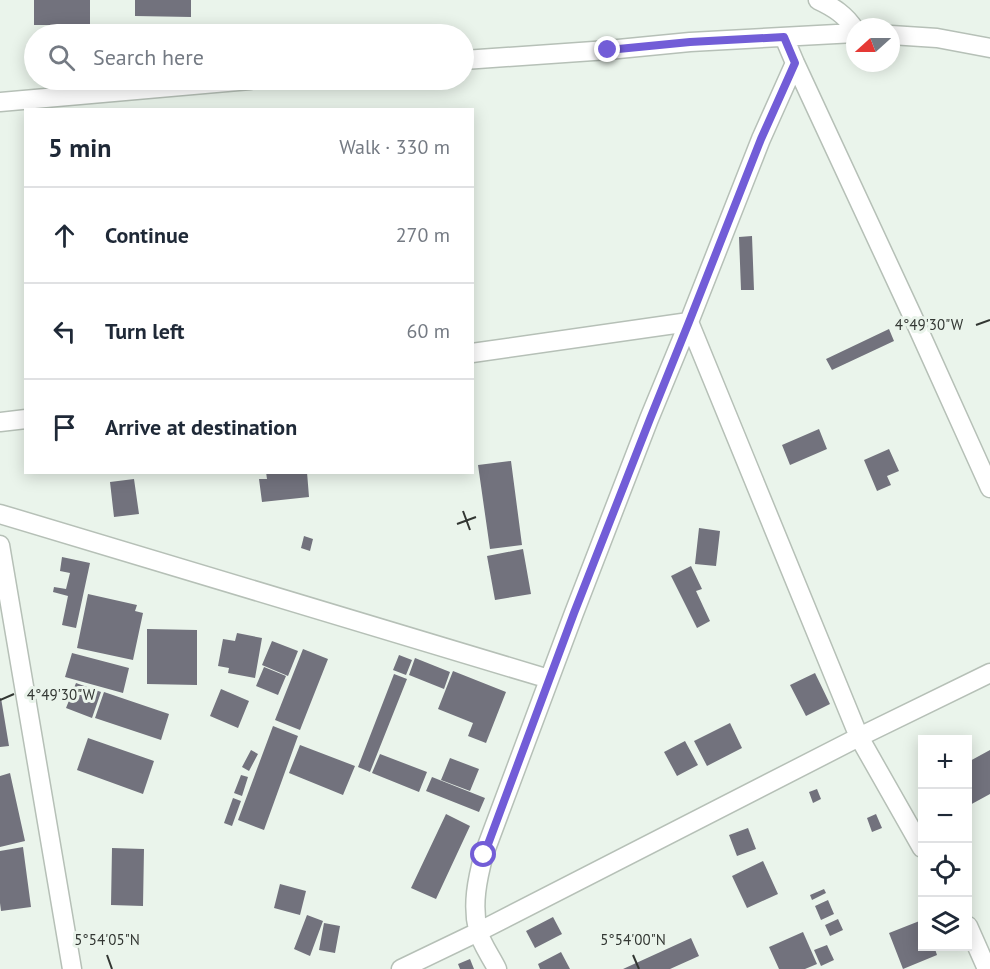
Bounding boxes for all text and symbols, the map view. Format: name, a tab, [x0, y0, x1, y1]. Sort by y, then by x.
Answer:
north arrow	[846, 18, 900, 72]
search box	[24, 24, 474, 90]
route end	[594, 36, 620, 62]
icon: search	[45, 41, 78, 74]
text: Search here	[93, 43, 204, 71]
text: 5 min	[48, 131, 111, 164]
text: Walk · 330 m	[339, 134, 450, 160]
icon: ahead	[48, 219, 81, 252]
text: Continue	[105, 221, 189, 249]
text: 270 m	[396, 222, 450, 248]
icon: left	[48, 315, 81, 348]
text: 4°49'30"W	[895, 315, 964, 334]
text: Turn left	[105, 317, 185, 345]
text: 60 m	[407, 318, 450, 344]
icon: arrive	[48, 411, 81, 444]
text: Arrive at destination	[105, 413, 297, 441]
text: 4°49'30"W	[27, 685, 96, 704]
map controls	[918, 735, 972, 951]
button: +	[918, 735, 972, 789]
button: −	[918, 789, 972, 843]
route start	[470, 841, 496, 867]
button: locate	[918, 843, 972, 897]
button: layers	[918, 897, 972, 951]
text: 5°54'05"N	[74, 930, 140, 949]
text: 5°54'00"N	[600, 930, 666, 949]

